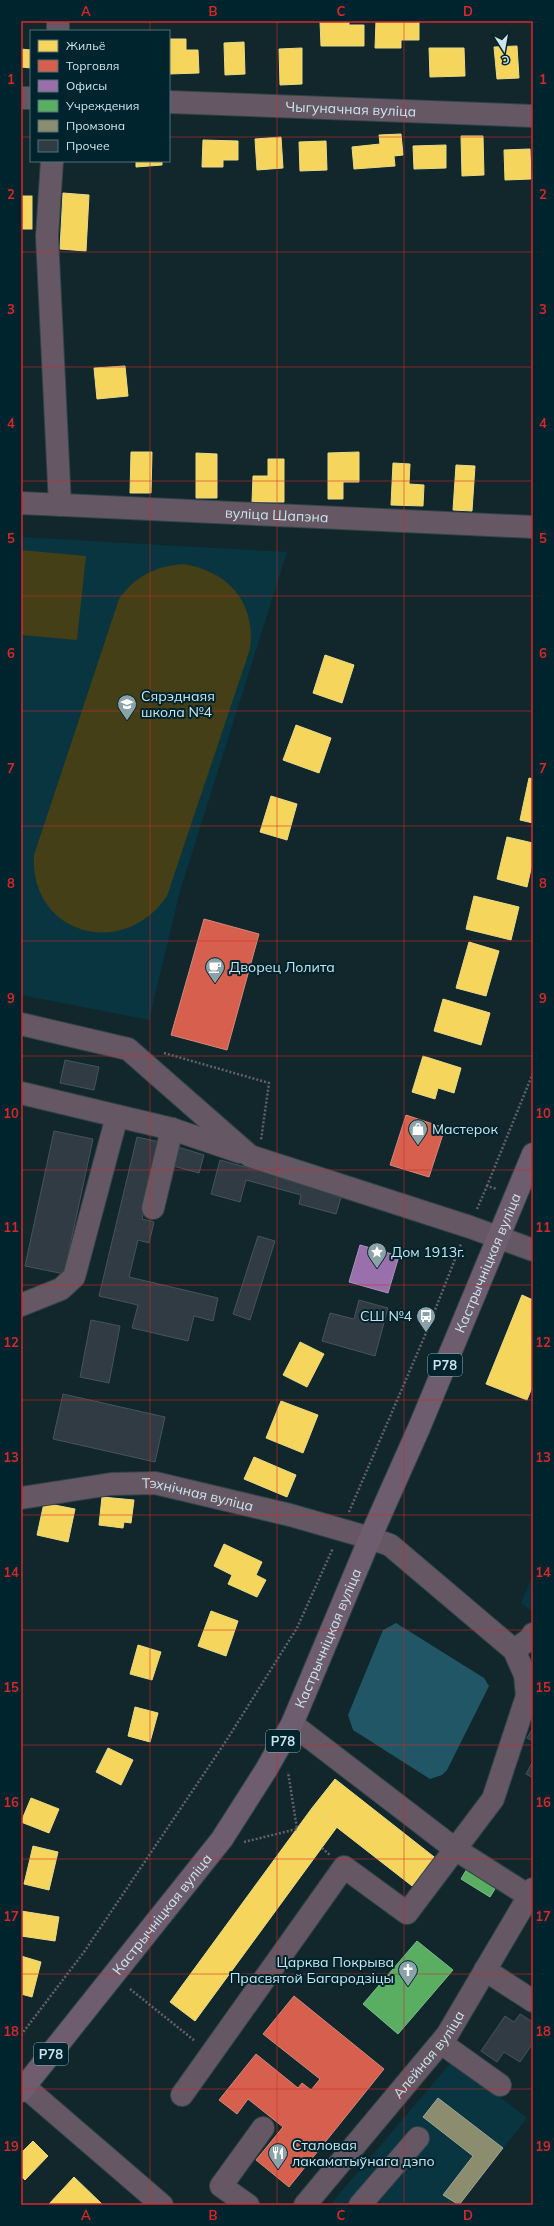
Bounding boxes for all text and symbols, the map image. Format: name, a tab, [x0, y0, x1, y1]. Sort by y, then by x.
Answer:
text: A	[81, 3, 91, 19]
text: B	[209, 3, 218, 19]
text: C	[337, 3, 346, 19]
text: D	[463, 3, 473, 19]
legend	[30, 30, 170, 162]
north arrow	[484, 30, 524, 70]
text: Жильё	[66, 38, 106, 53]
text: С	[500, 52, 511, 67]
text: Торговля	[66, 58, 119, 73]
text: 1	[7, 71, 15, 87]
text: 1	[539, 71, 547, 87]
text: Офисы	[66, 78, 107, 93]
street label: Чыгуначная вуліца	[285, 97, 417, 121]
text: Учреждения	[65, 98, 139, 113]
text: Промзона	[66, 118, 125, 133]
text: Прочее	[66, 138, 110, 153]
text: 2	[7, 186, 15, 202]
text: 2	[539, 186, 547, 202]
text: 3	[7, 301, 15, 317]
text: 3	[539, 301, 547, 317]
text: 4	[7, 415, 15, 431]
text: 4	[539, 415, 547, 431]
street label: вуліца Шапэна	[225, 504, 329, 526]
text: 5	[7, 530, 15, 546]
text: 5	[539, 530, 547, 546]
text: 6	[7, 645, 15, 661]
text: 6	[539, 645, 547, 661]
place label: Сярэднаяя школа №4	[141, 687, 215, 721]
school or university icon: Сярэднаяя школа №4	[116, 693, 138, 721]
text: 7	[7, 760, 15, 776]
text: 7	[539, 760, 547, 776]
text: 8	[7, 875, 15, 891]
text: 8	[539, 875, 547, 891]
cafe icon: Дворец Лолита	[204, 956, 226, 984]
place label: Дворец Лолита	[229, 958, 335, 976]
text: 9	[7, 990, 15, 1006]
text: 9	[539, 990, 547, 1006]
text: 10	[3, 1105, 19, 1121]
text: 10	[535, 1105, 551, 1121]
shop icon: Мастерок	[407, 1118, 429, 1146]
place label: Мастерок	[432, 1120, 498, 1138]
street label: Кастрычніцкая вуліца	[451, 1190, 525, 1335]
text: 11	[3, 1219, 19, 1235]
text: 11	[535, 1219, 551, 1235]
place icon: Дом 1913г.	[366, 1241, 388, 1269]
place label: Дом 1913г.	[391, 1243, 464, 1261]
bus stop icon: СШ №4	[415, 1305, 437, 1333]
place label: СШ №4	[360, 1307, 413, 1325]
text: 12	[3, 1334, 19, 1350]
text: 12	[535, 1334, 551, 1350]
road number: Р78	[428, 1354, 462, 1376]
text: 13	[3, 1449, 19, 1465]
text: 13	[535, 1449, 551, 1465]
street label: Тэхнічная вуліца	[142, 1474, 255, 1515]
text: 14	[3, 1564, 19, 1580]
text: 14	[535, 1564, 551, 1580]
street label: Кастрычніцкая вуліца	[291, 1566, 365, 1711]
text: 15	[3, 1679, 19, 1695]
text: 15	[535, 1679, 551, 1695]
road number: Р78	[266, 1730, 300, 1752]
text: 16	[3, 1794, 19, 1810]
text: 16	[535, 1794, 551, 1810]
street label: Кастрычніцкая вуліца	[108, 1850, 216, 1978]
text: 17	[3, 1908, 19, 1924]
text: 17	[535, 1908, 551, 1924]
place label: Царква Покрыва Прасвятой Багародзіцы	[230, 1953, 394, 1987]
church icon: Царква Покрыва Прасвятой Багародзіцы	[397, 1959, 419, 1987]
street label: Алейная вуліца	[389, 2007, 468, 2102]
text: 18	[3, 2023, 19, 2039]
text: 18	[535, 2023, 551, 2039]
road number: Р78	[34, 2043, 68, 2065]
place label: Сталовая лакаматыўнага дэпо	[292, 2136, 435, 2170]
text: 19	[3, 2138, 19, 2154]
text: 19	[535, 2138, 551, 2154]
restaurant icon: Сталовая лакаматыўнага дэпо	[267, 2142, 289, 2170]
text: A	[81, 2207, 91, 2223]
text: B	[209, 2207, 218, 2223]
text: C	[337, 2207, 346, 2223]
text: D	[463, 2207, 473, 2223]

